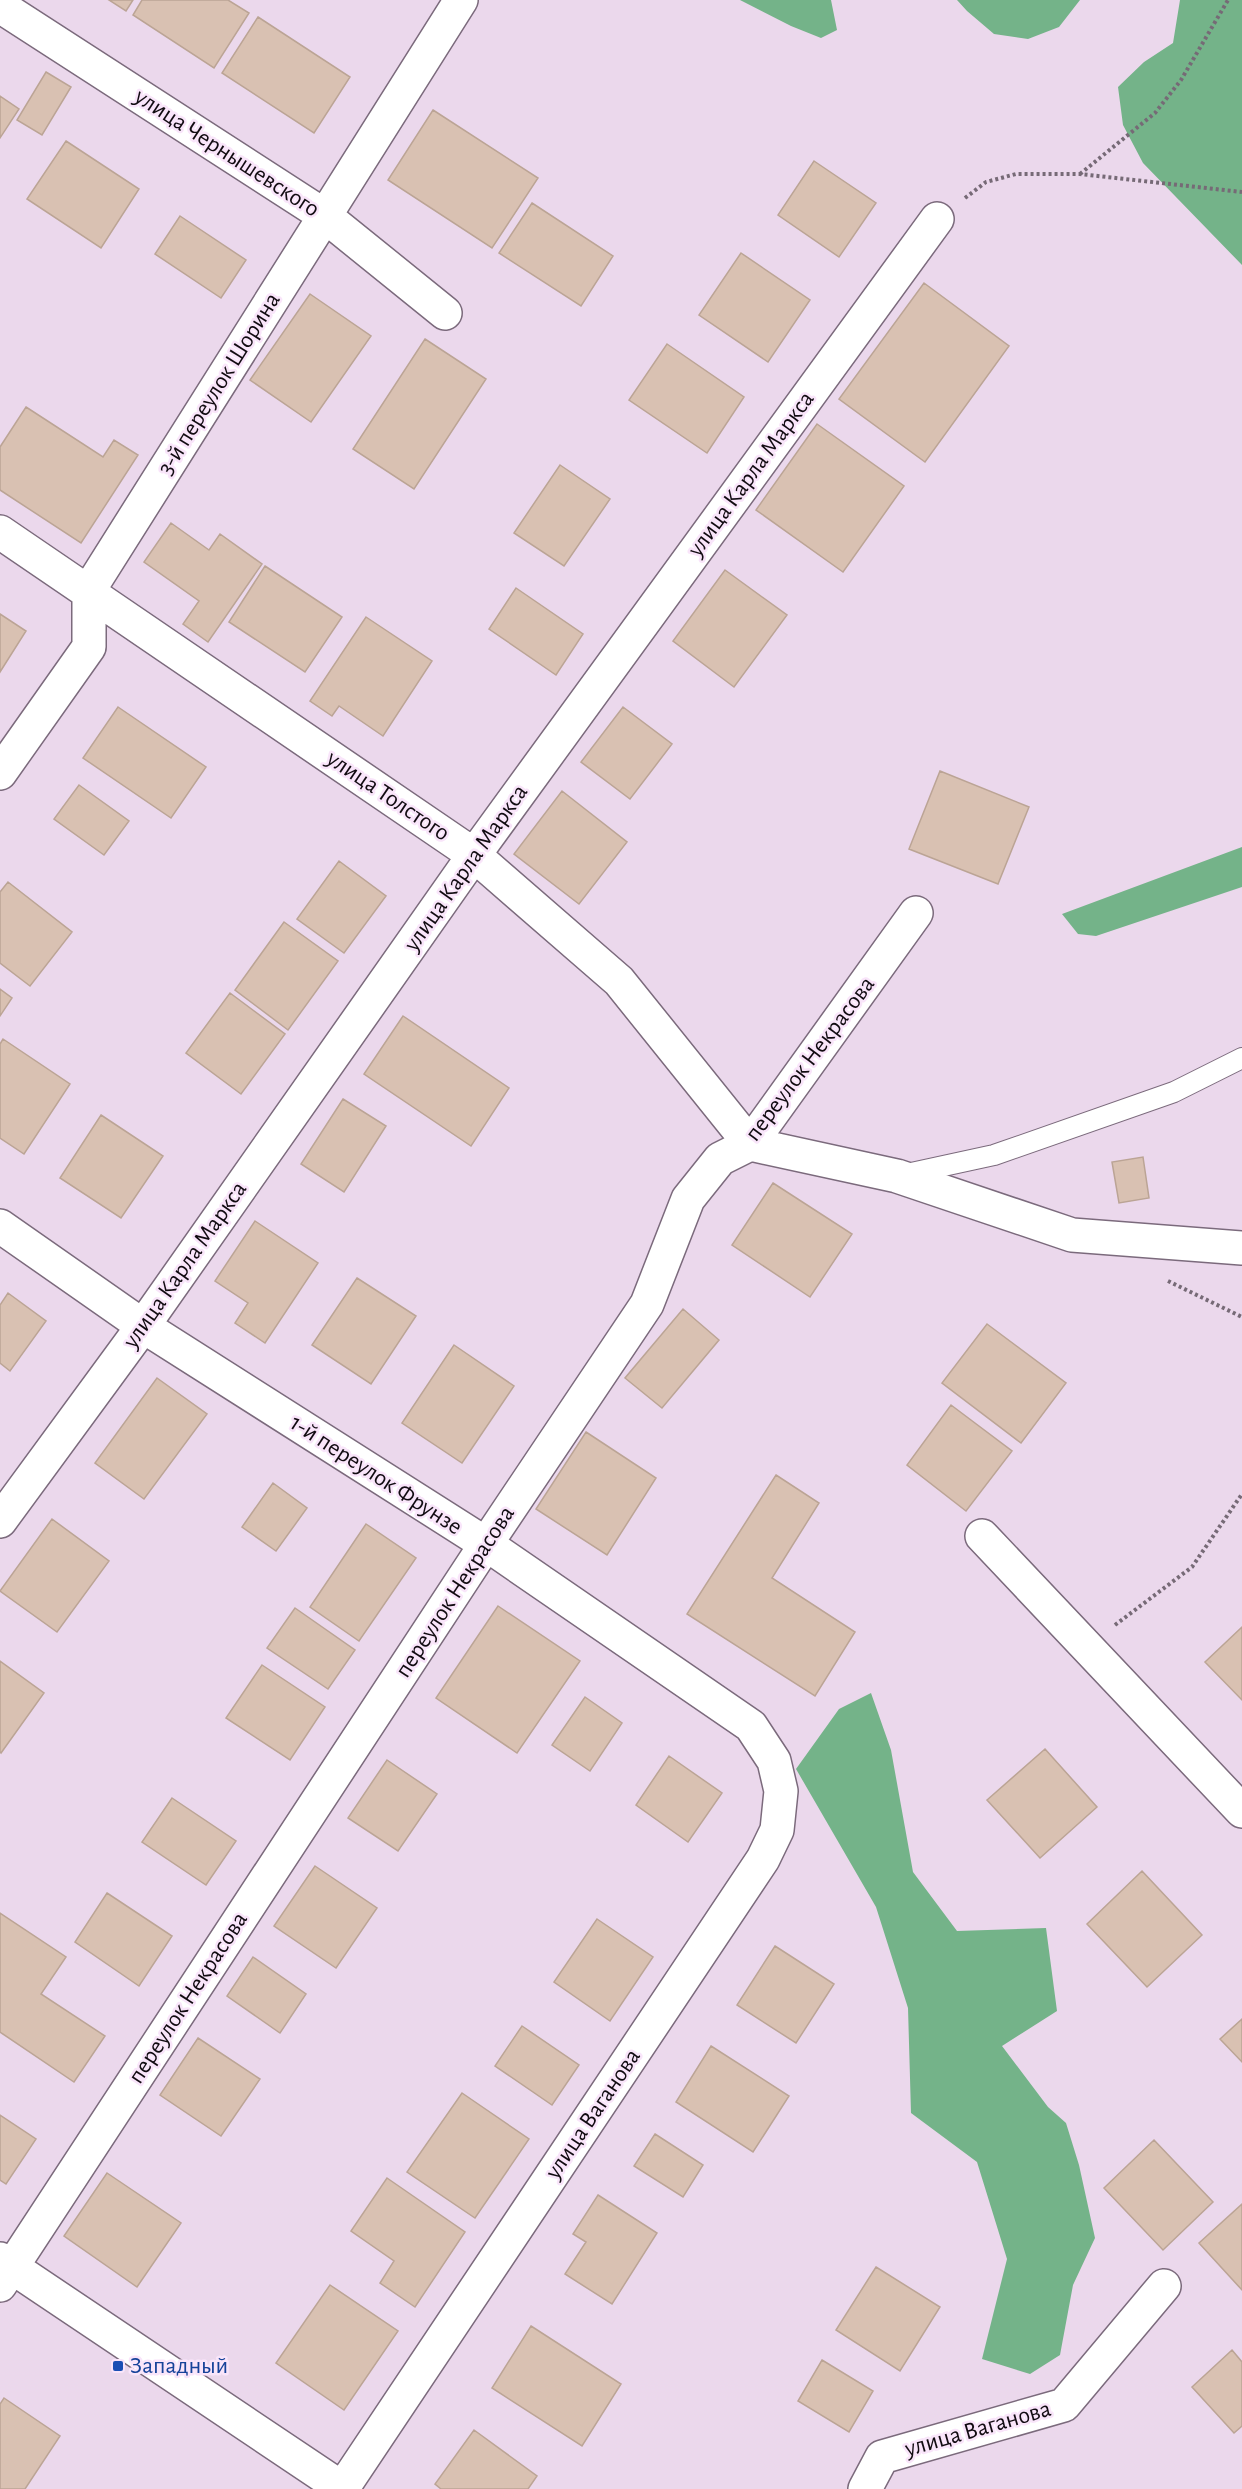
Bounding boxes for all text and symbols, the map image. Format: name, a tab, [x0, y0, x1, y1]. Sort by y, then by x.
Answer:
street label: улица Чернышевского	[129, 84, 324, 222]
street label: 3-й переулок Шорина	[153, 289, 285, 479]
street label: улица Карла Маркса	[683, 387, 819, 562]
street label: улица Толстого	[321, 746, 454, 846]
street label: улица Карла Маркса	[399, 780, 532, 957]
street label: переулок Некрасова	[741, 972, 879, 1146]
street label: улица Карла Маркса	[118, 1177, 251, 1354]
street label: 1-й переулок Фрунзе	[286, 1411, 466, 1539]
street label: переулок Некрасова	[391, 1502, 519, 1682]
street label: переулок Некрасова	[124, 1908, 252, 2088]
street label: улица Ваганова	[540, 2045, 645, 2184]
place label: Западный	[130, 2354, 228, 2378]
marker: Западный	[111, 2359, 125, 2373]
street label: улица Ваганова	[901, 2397, 1054, 2462]

